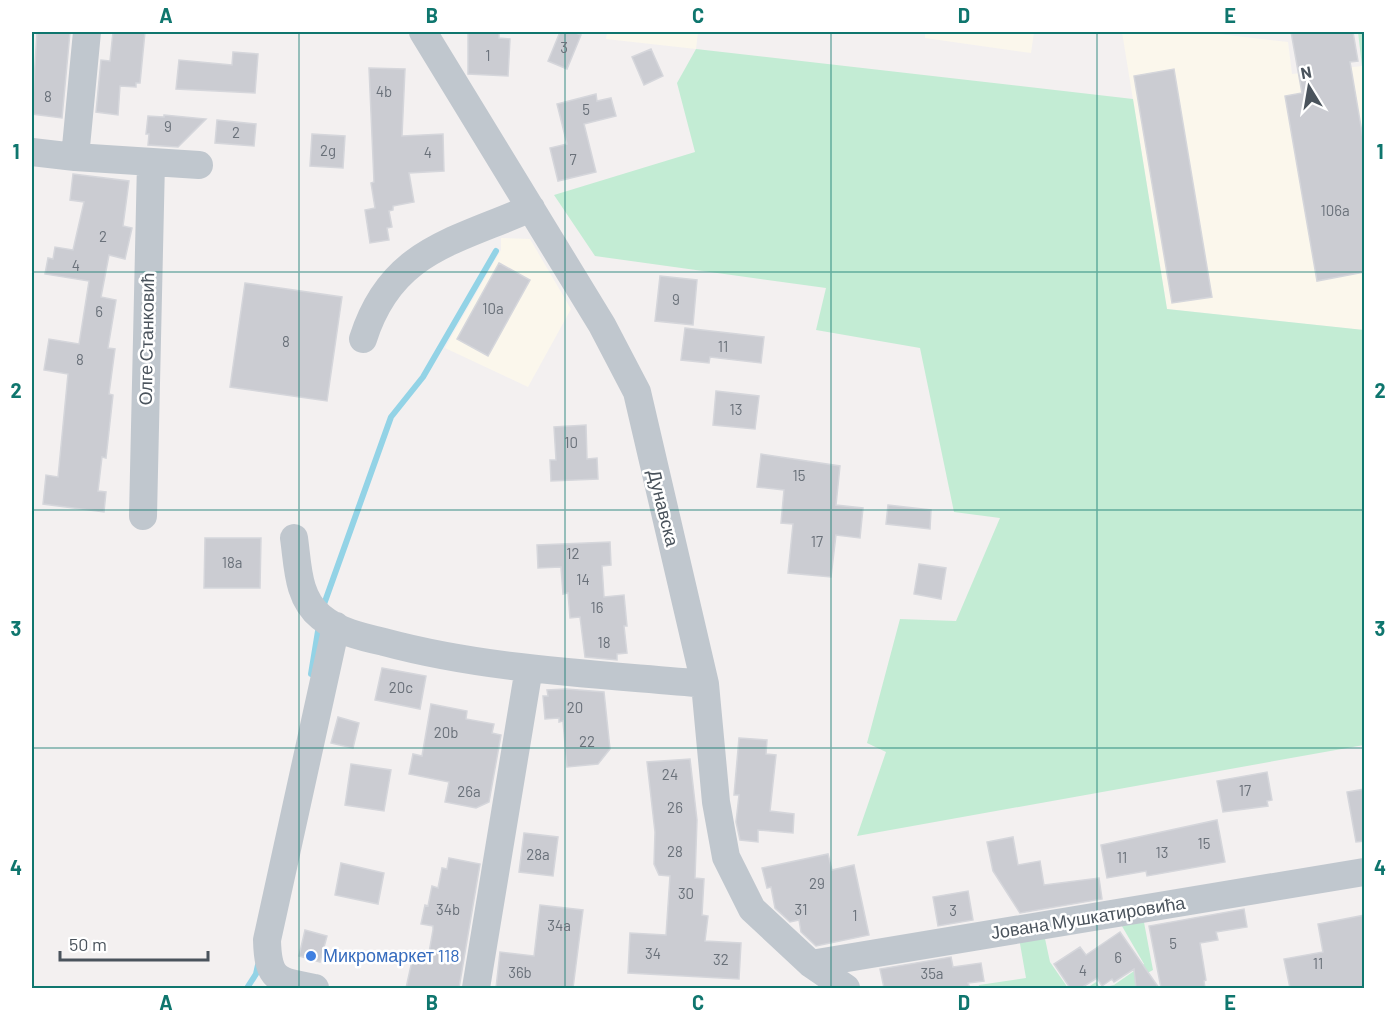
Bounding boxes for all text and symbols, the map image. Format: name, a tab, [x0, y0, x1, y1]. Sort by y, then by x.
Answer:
text: A	[159, 3, 173, 27]
text: B	[426, 3, 438, 27]
text: C	[692, 3, 704, 27]
text: D	[958, 3, 970, 27]
text: E	[1224, 3, 1236, 27]
house number: 3	[560, 38, 568, 56]
house number: 1	[485, 46, 491, 64]
north arrow	[1279, 57, 1339, 117]
text: N	[1299, 61, 1313, 82]
house number: 4b	[376, 82, 392, 100]
house number: 8	[44, 87, 52, 105]
house number: 5	[582, 100, 590, 118]
house number: 9	[164, 117, 172, 135]
house number: 2	[232, 123, 240, 141]
text: 1	[12, 139, 20, 163]
text: 1	[1376, 139, 1384, 163]
house number: 2g	[320, 141, 336, 159]
house number: 4	[424, 143, 432, 161]
house number: 7	[569, 150, 577, 168]
house number: 106a	[1320, 201, 1350, 219]
house number: 2	[99, 227, 107, 245]
house number: 4	[72, 256, 80, 274]
street label: Олге Станковић	[134, 272, 158, 406]
house number: 9	[672, 290, 680, 308]
house number: 10a	[482, 299, 504, 317]
house number: 6	[95, 302, 103, 320]
house number: 8	[282, 332, 290, 350]
house number: 11	[718, 337, 728, 355]
house number: 8	[76, 350, 84, 368]
text: 2	[10, 378, 22, 402]
text: 2	[1374, 378, 1386, 402]
house number: 13	[730, 400, 742, 418]
house number: 10	[564, 433, 578, 451]
house number: 15	[793, 466, 805, 484]
street label: Дунавска	[644, 467, 684, 549]
house number: 17	[811, 532, 823, 550]
house number: 12	[566, 544, 580, 562]
house number: 18a	[222, 553, 242, 571]
house number: 14	[576, 570, 590, 588]
house number: 16	[591, 598, 603, 616]
text: 3	[11, 616, 21, 640]
text: 3	[1375, 616, 1385, 640]
house number: 18	[597, 633, 611, 651]
house number: 20c	[389, 678, 413, 696]
house number: 20	[567, 698, 583, 716]
house number: 20b	[434, 723, 458, 741]
house number: 22	[579, 732, 595, 750]
house number: 24	[662, 765, 678, 783]
house number: 17	[1239, 781, 1251, 799]
house number: 26a	[457, 782, 481, 800]
house number: 26	[667, 798, 683, 816]
house number: 15	[1198, 834, 1210, 852]
house number: 28	[667, 842, 683, 860]
house number: 13	[1156, 843, 1168, 861]
house number: 28a	[526, 845, 550, 863]
house number: 11	[1117, 848, 1127, 866]
text: 4	[10, 855, 22, 879]
text: 4	[1374, 855, 1386, 879]
house number: 29	[809, 874, 825, 892]
house number: 30	[678, 884, 694, 902]
street label: Јована Мушкатировића	[989, 891, 1188, 943]
house number: 34b	[436, 900, 460, 918]
house number: 31	[795, 900, 807, 918]
house number: 3	[949, 901, 957, 919]
house number: 1	[852, 906, 858, 924]
house number: 34a	[547, 916, 571, 934]
scale bar	[60, 924, 208, 962]
text: 50 m	[69, 933, 107, 955]
house number: 5	[1169, 934, 1177, 952]
place label: Микромаркет 118	[323, 944, 460, 966]
house number: 34	[645, 944, 661, 962]
house number: 6	[1114, 948, 1122, 966]
marker: Микромаркет 118	[304, 949, 318, 963]
house number: 32	[713, 950, 729, 968]
house number: 11	[1313, 954, 1323, 972]
house number: 4	[1079, 961, 1087, 979]
house number: 36b	[508, 963, 532, 981]
house number: 35a	[920, 964, 944, 982]
text: A	[159, 990, 173, 1014]
text: B	[426, 990, 438, 1014]
text: C	[692, 990, 704, 1014]
text: D	[958, 990, 970, 1014]
text: E	[1224, 990, 1236, 1014]

